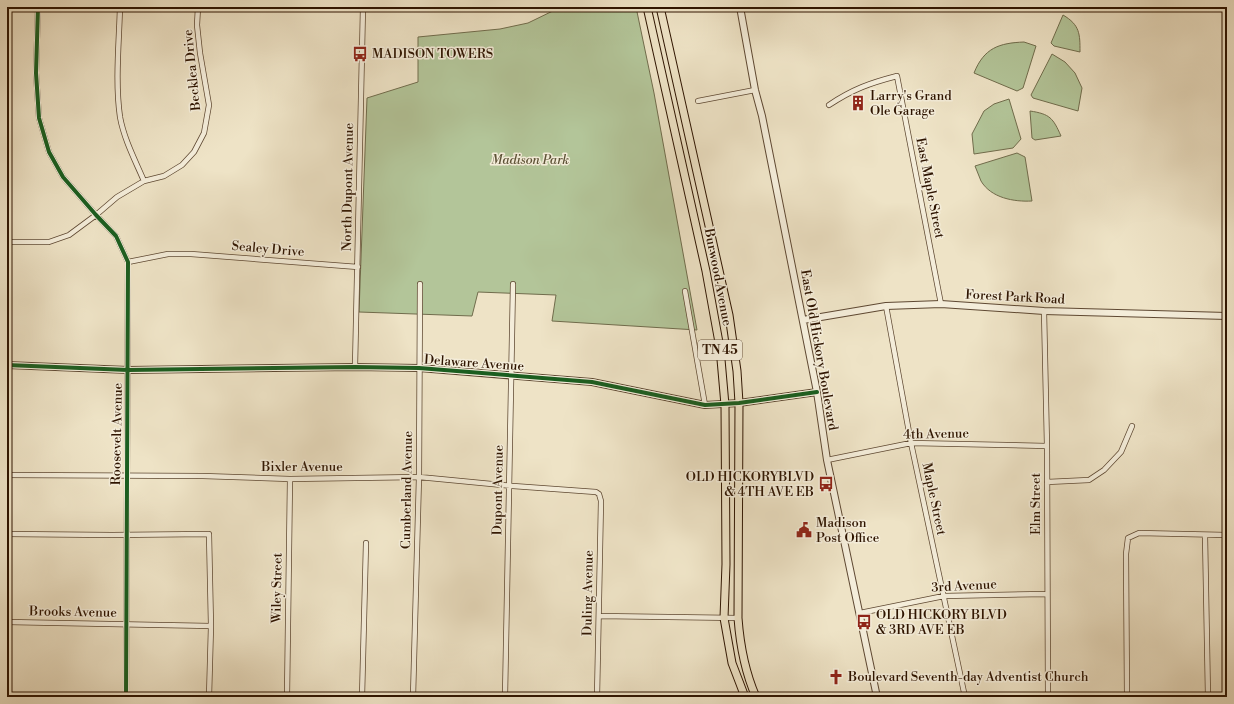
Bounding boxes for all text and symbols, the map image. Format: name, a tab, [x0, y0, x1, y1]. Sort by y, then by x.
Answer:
street label: Becklea Drive	[180, 28, 204, 113]
bus stop icon: MADISON TOWERS	[351, 45, 369, 63]
place label: MADISON TOWERS	[372, 46, 493, 62]
place label: Larry's Grand Ole Garage	[870, 88, 952, 119]
building icon: Larry's Grand Ole Garage	[849, 94, 867, 112]
street label: North Dupont Avenue	[339, 122, 357, 251]
street label: East Maple Street	[912, 136, 948, 240]
park label: Madison Park	[491, 152, 569, 168]
street label: Burwood Avenue	[701, 226, 735, 328]
street label: Sealey Drive	[231, 238, 306, 260]
street label: East Old Hickory Boulevard	[797, 268, 841, 432]
street label: Forest Park Road	[965, 286, 1066, 308]
road number: TN 45	[698, 340, 742, 360]
street label: Delaware Avenue	[423, 352, 525, 375]
street label: Roosevelt Avenue	[108, 382, 126, 485]
street label: 4th Avenue	[903, 425, 969, 443]
street label: Cumberland Avenue	[398, 430, 416, 549]
street label: Dupont Avenue	[489, 444, 507, 535]
street label: Bixler Avenue	[260, 459, 343, 475]
street label: Maple Street	[918, 461, 950, 537]
place label: OLD HICKORYBLVD & 4TH AVE EB	[686, 469, 814, 500]
street label: Elm Street	[1028, 473, 1044, 535]
bus stop icon: OLD HICKORYBLVD & 4TH AVE EB	[817, 475, 835, 493]
place label: Madison Post Office	[816, 515, 880, 546]
public building icon: Madison Post Office	[795, 521, 813, 539]
street label: Duling Avenue	[579, 550, 597, 636]
street label: Wiley Street	[268, 552, 286, 624]
street label: 3rd Avenue	[931, 576, 998, 596]
street label: Brooks Avenue	[28, 603, 117, 621]
place label: OLD HICKORY BLVD & 3RD AVE EB	[876, 607, 1007, 638]
bus stop icon: OLD HICKORY BLVD & 3RD AVE EB	[855, 613, 873, 631]
church icon: Boulevard Seventh-day Adventist Church	[827, 668, 845, 686]
place label: Boulevard Seventh-day Adventist Church	[847, 669, 1089, 685]

